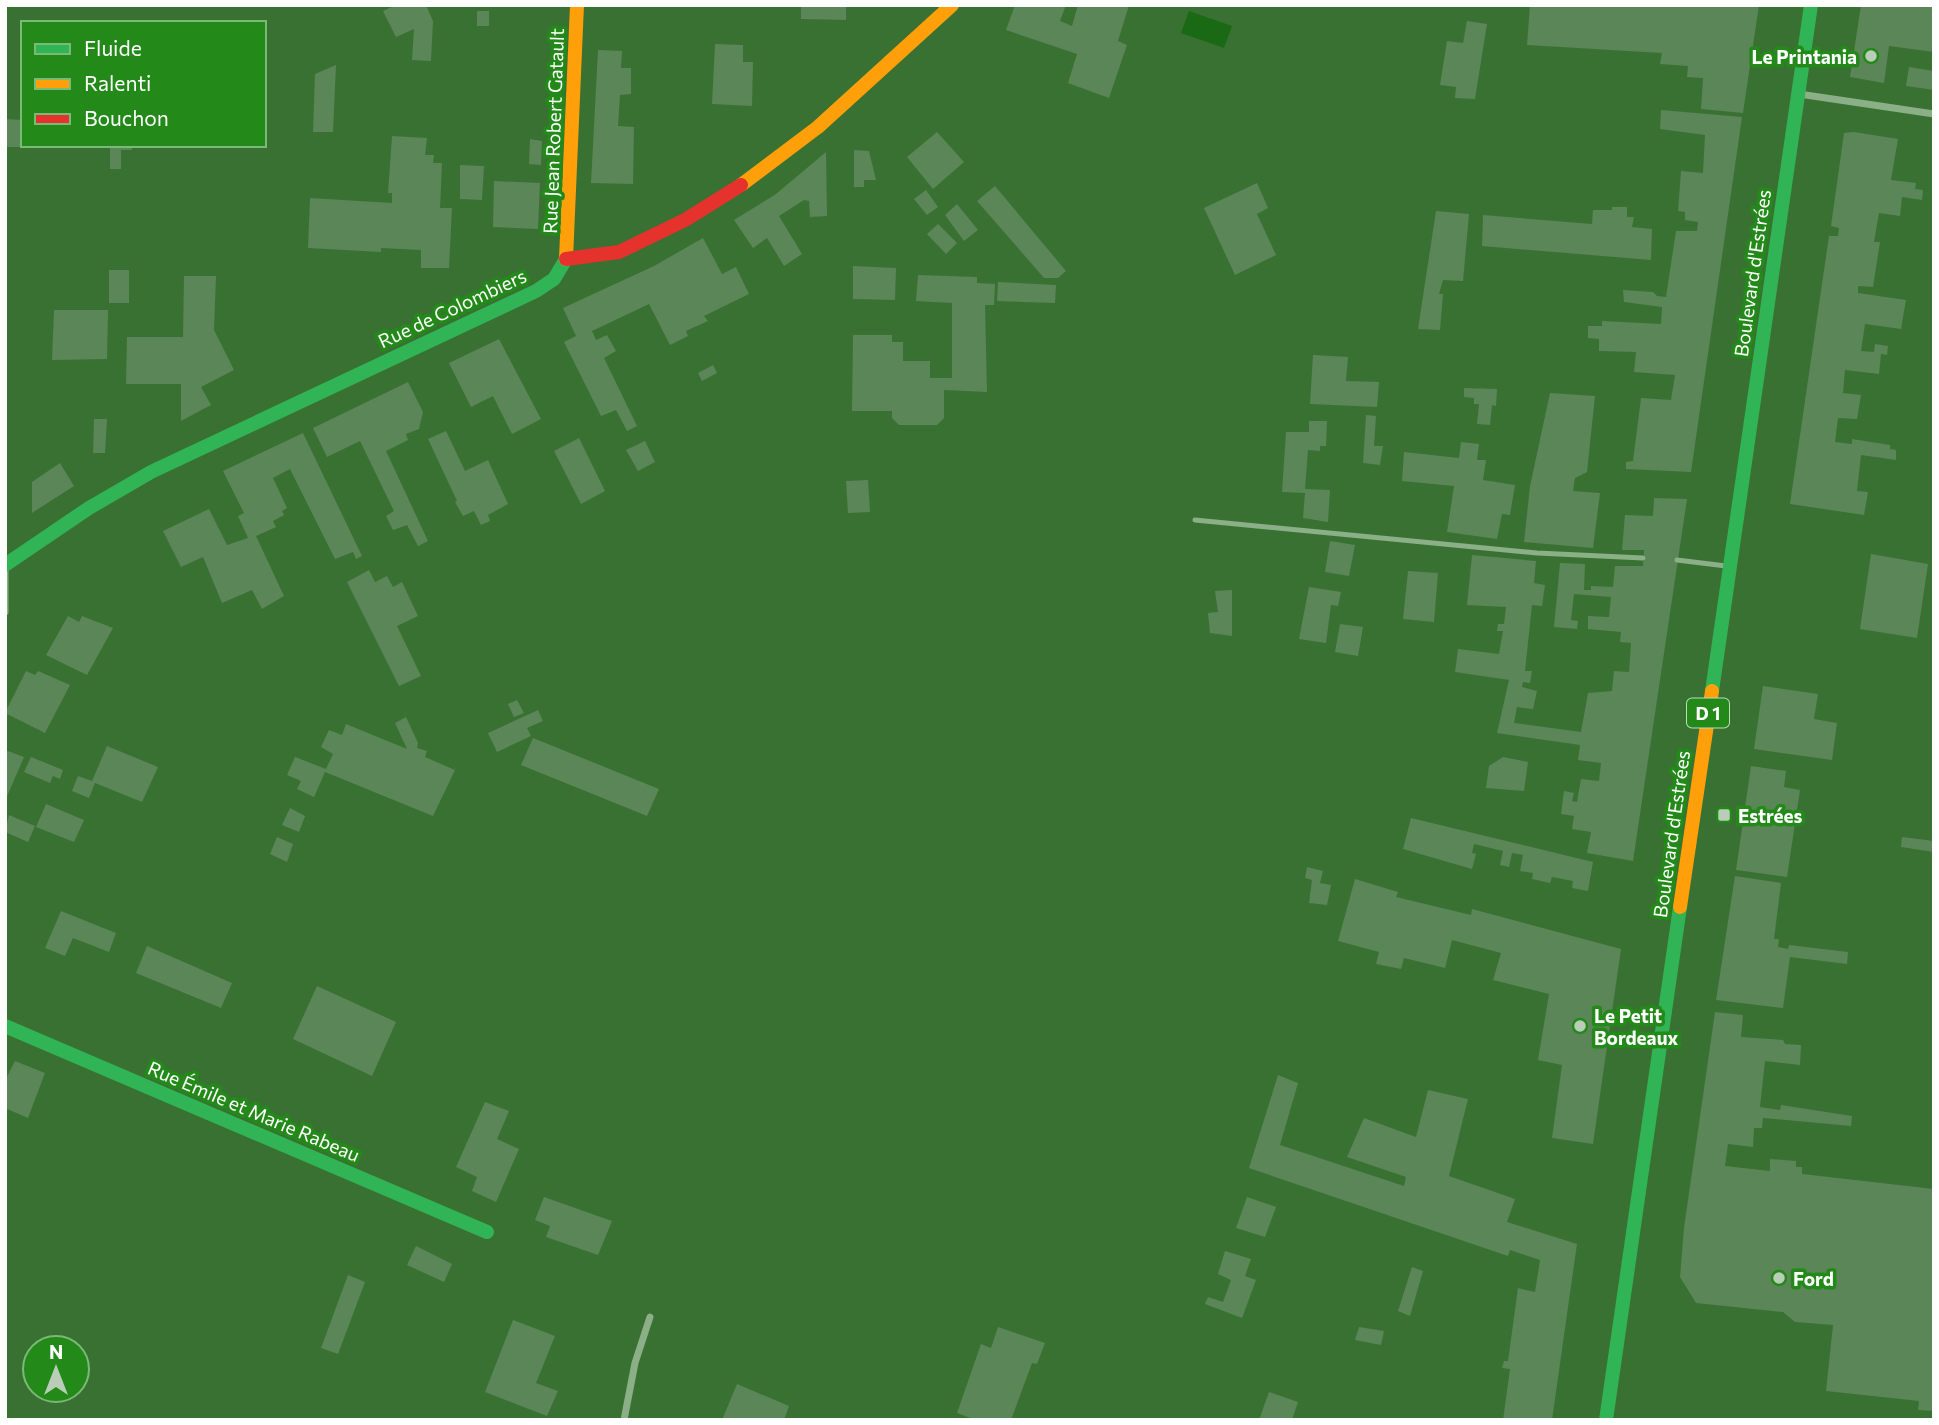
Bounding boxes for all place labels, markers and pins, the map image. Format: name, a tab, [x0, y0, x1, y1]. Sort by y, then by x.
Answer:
place label: Le Printania	[1752, 45, 1857, 68]
marker: Le Printania	[1863, 48, 1879, 64]
place label: Estrées	[1738, 804, 1803, 827]
marker: Estrées	[1716, 807, 1732, 823]
place label: Le Petit Bordeaux	[1594, 1004, 1678, 1049]
marker: Le Petit Bordeaux	[1572, 1018, 1588, 1034]
place label: Ford	[1793, 1267, 1834, 1290]
marker: Ford	[1771, 1270, 1787, 1286]

